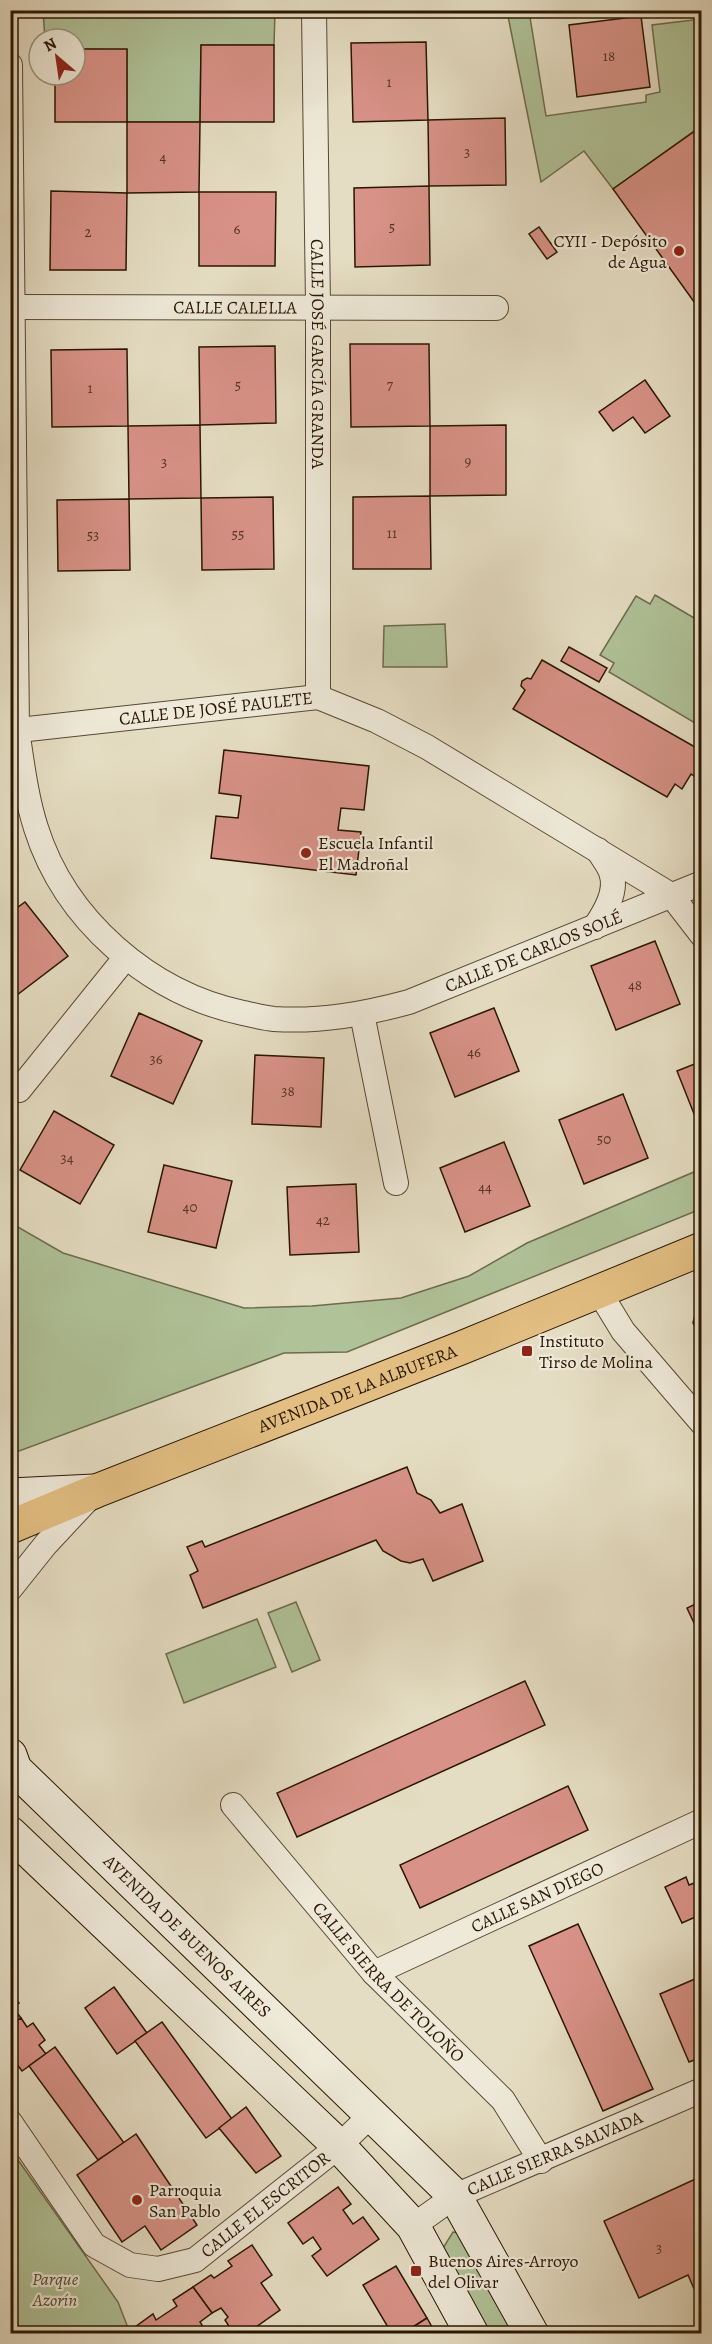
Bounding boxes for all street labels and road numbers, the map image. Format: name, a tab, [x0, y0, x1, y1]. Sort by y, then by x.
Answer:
street label: CALLE JOSÉ GARCÍA GRANDA	[305, 239, 330, 470]
street label: CALLE CALELLA	[173, 295, 297, 320]
street label: CALLE DE JOSÉ PAULETE	[118, 686, 314, 731]
street label: CALLE DE CARLOS SOLÉ	[441, 905, 626, 998]
street label: AVENIDA DE LA ALBUFERA	[254, 1339, 461, 1439]
street label: AVENIDA DE BUENOS AIRES	[98, 1849, 276, 2023]
street label: CALLE SAN DIEGO	[467, 1856, 608, 1938]
street label: CALLE SIERRA DE TOLOÑO	[307, 1897, 470, 2068]
street label: CALLE SIERRA SALVADA	[463, 2105, 646, 2201]
street label: CALLE EL ESCRITOR	[196, 2146, 335, 2263]

